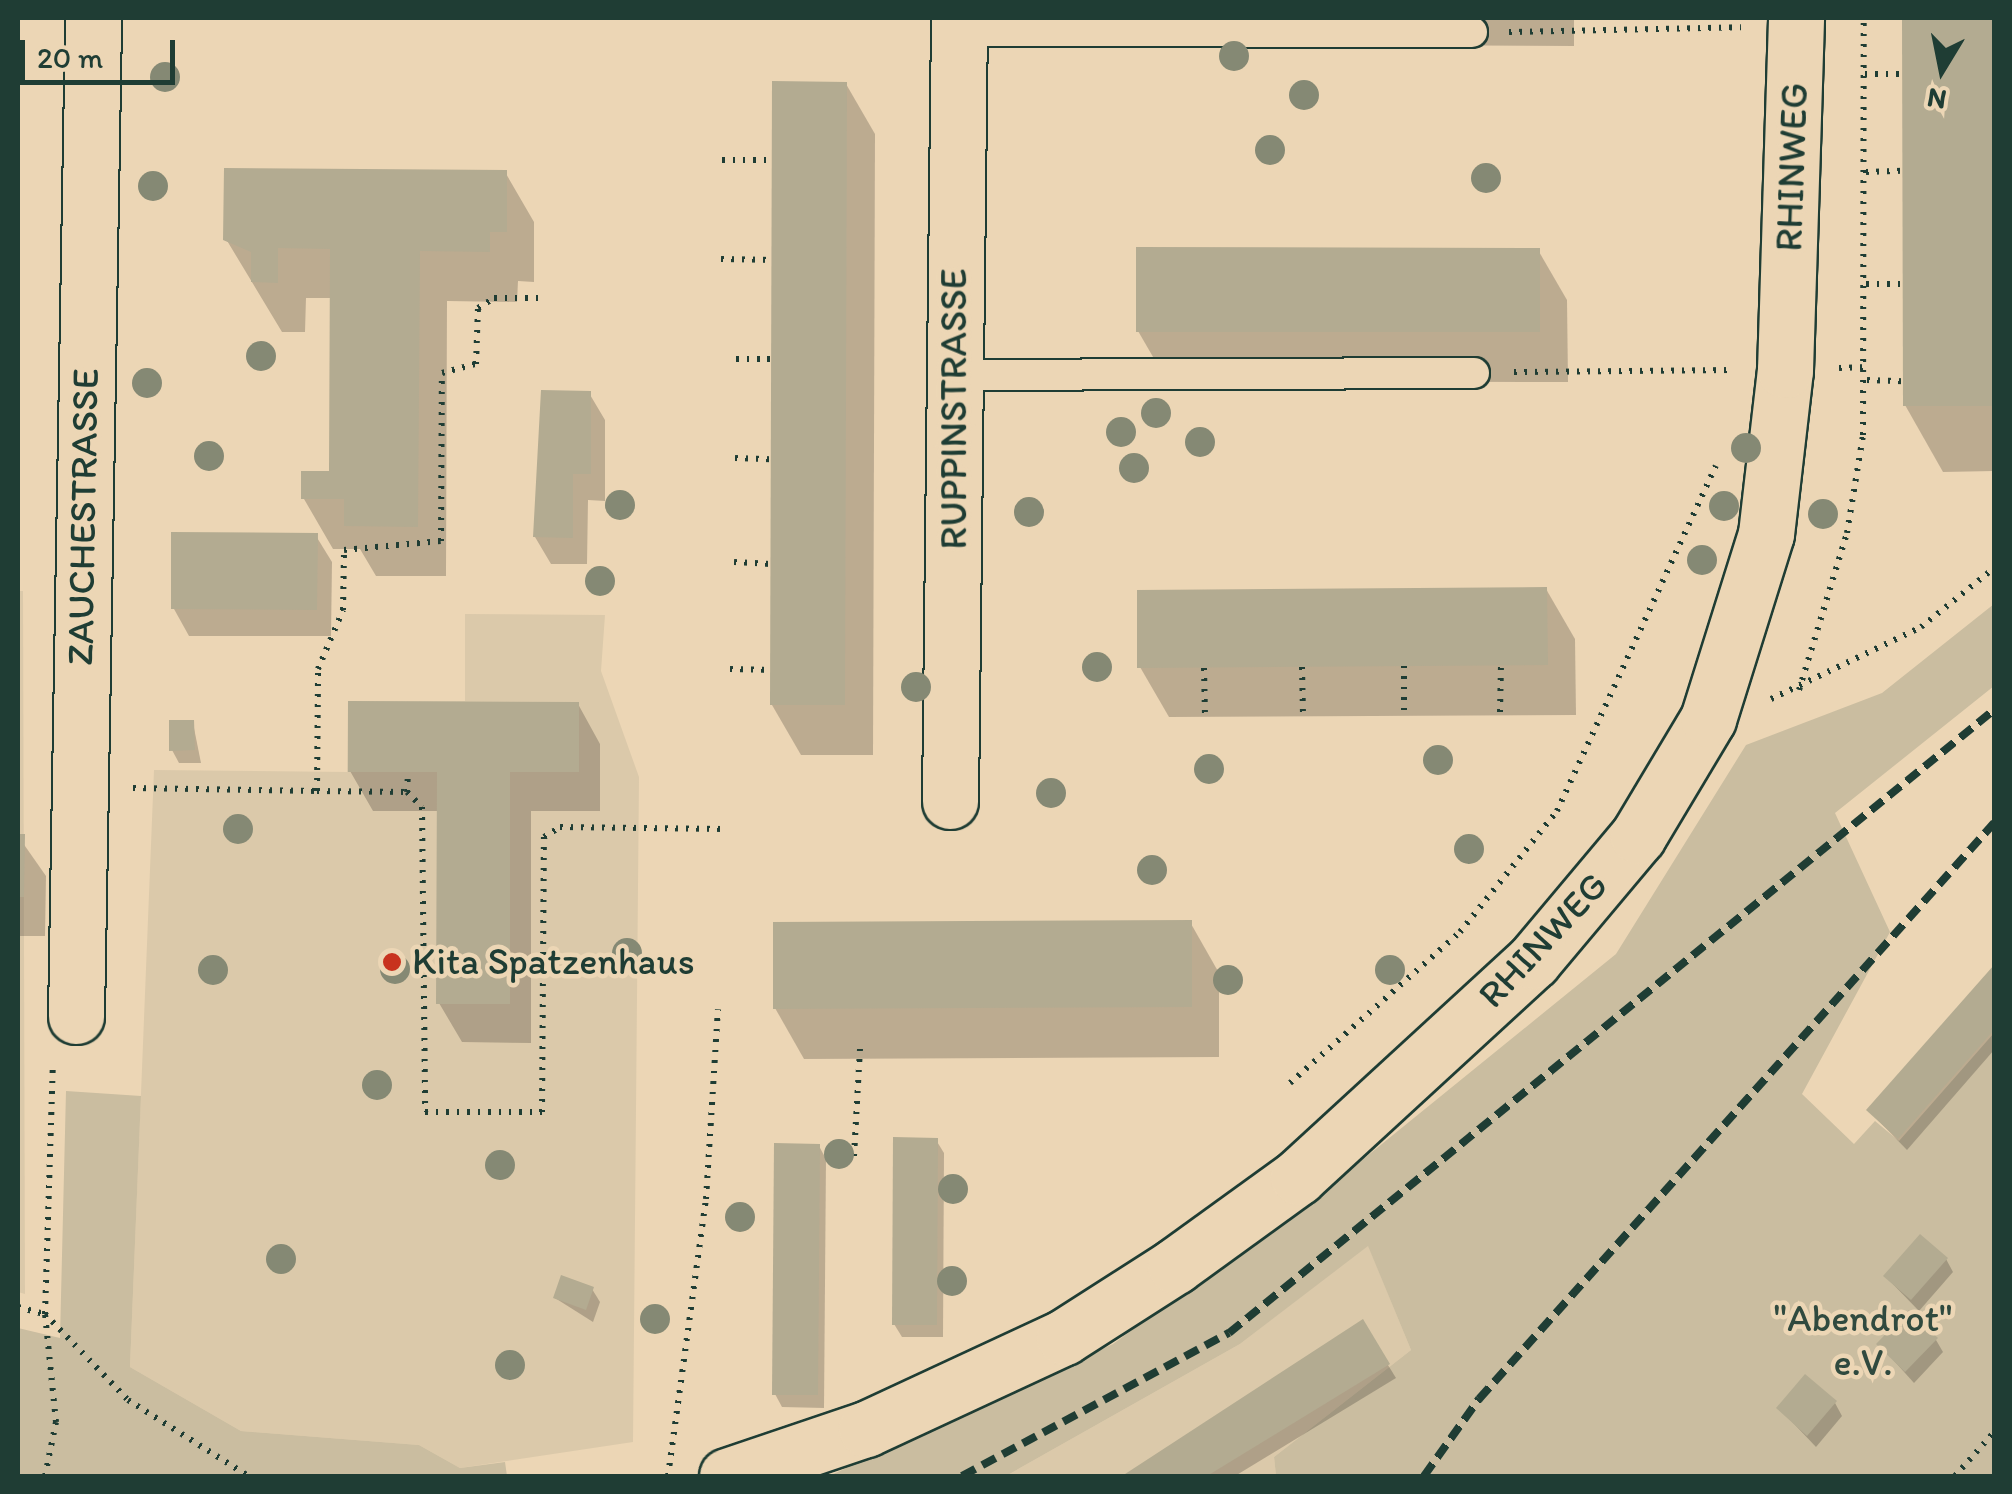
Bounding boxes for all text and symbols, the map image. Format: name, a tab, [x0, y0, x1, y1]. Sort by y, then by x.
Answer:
scale bar	[25, 20, 180, 82]
north arrow	[1892, 20, 1992, 120]
text: 20 m	[37, 39, 103, 76]
text: N	[1925, 81, 1949, 118]
street label: RHINWEG	[1766, 82, 1818, 252]
street label: RUPPINSTRASSE	[931, 268, 977, 550]
street label: ZAUCHESTRASSE	[58, 368, 108, 666]
street label: RHINWEG	[1469, 863, 1617, 1017]
place label: Kita Spatzenhaus	[412, 939, 697, 985]
marker: Kita Spatzenhaus	[381, 951, 403, 973]
park label: "Abendrot" e.V.	[1773, 1296, 1953, 1386]

